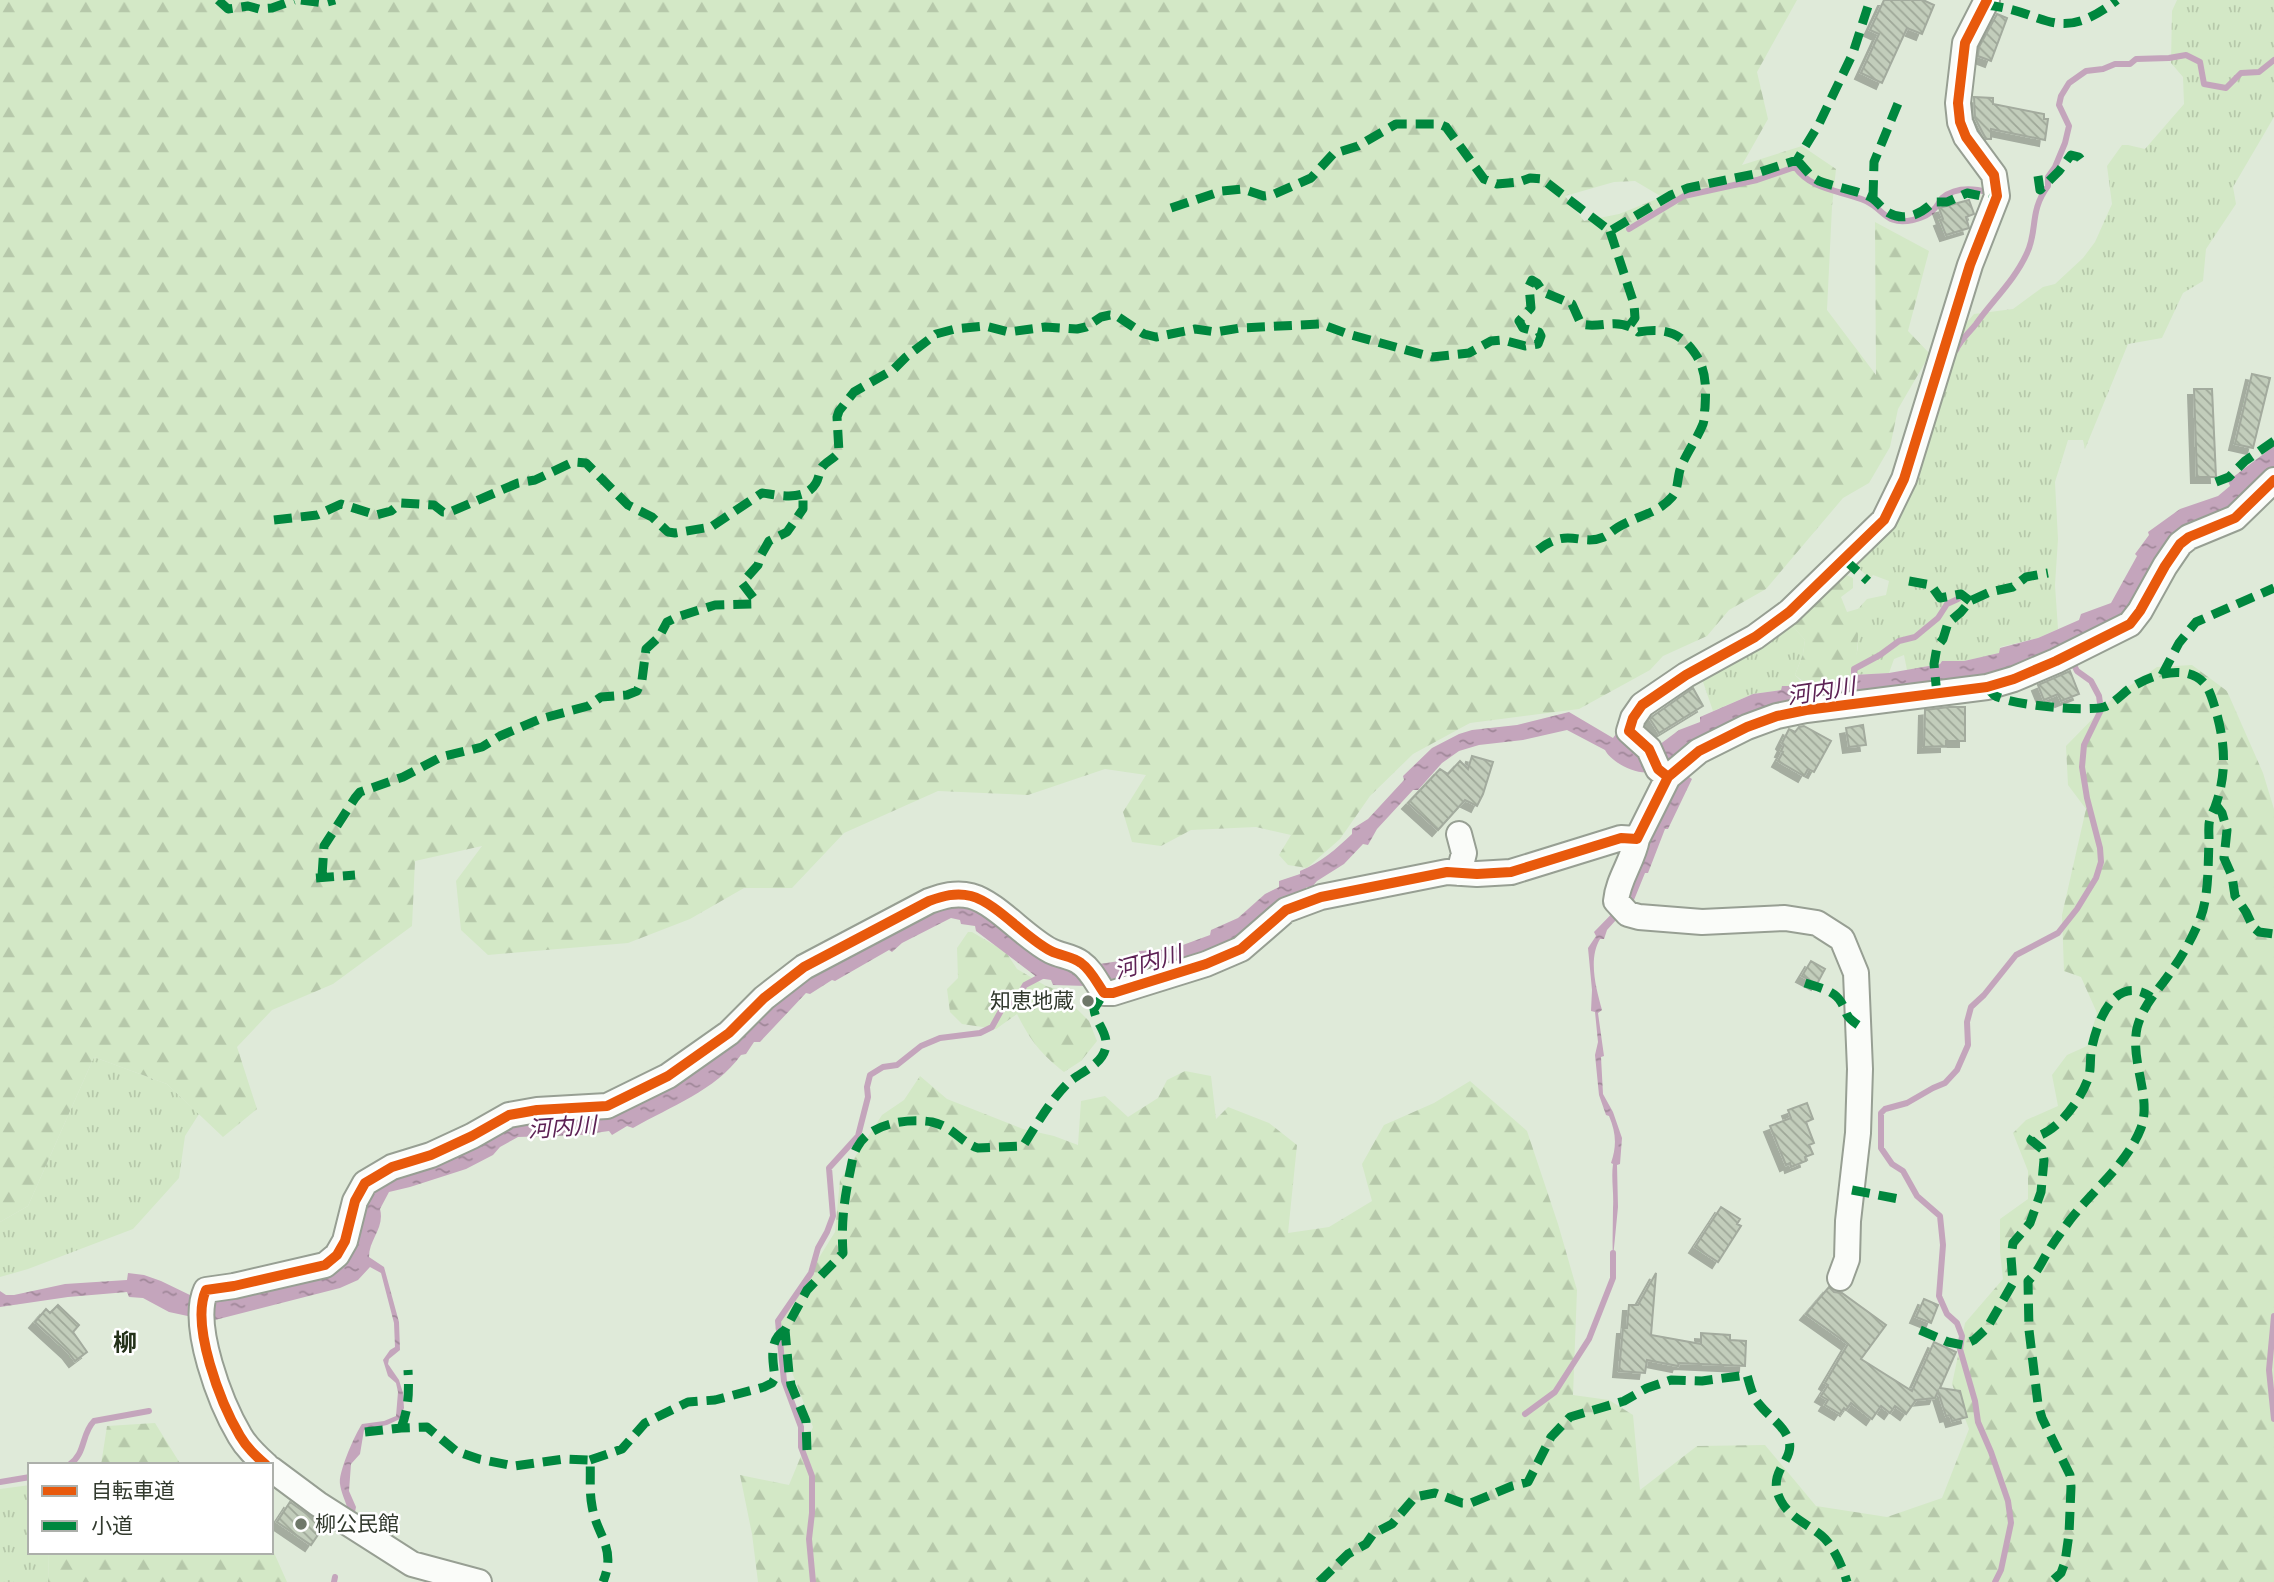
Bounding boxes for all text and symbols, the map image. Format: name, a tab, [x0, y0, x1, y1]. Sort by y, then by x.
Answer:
water label: 河内川	[1785, 670, 1860, 711]
water label: 河内川	[1111, 938, 1188, 985]
place label: 知恵地蔵	[990, 987, 1074, 1014]
marker: 知恵地蔵	[1080, 993, 1096, 1009]
water label: 河内川	[527, 1109, 600, 1144]
district label: 柳	[113, 1327, 137, 1358]
legend	[28, 1463, 273, 1554]
text: 自転車道	[91, 1477, 175, 1504]
place label: 柳公民館	[315, 1510, 399, 1537]
text: 小道	[91, 1512, 133, 1539]
marker: 柳公民館	[293, 1516, 309, 1532]

